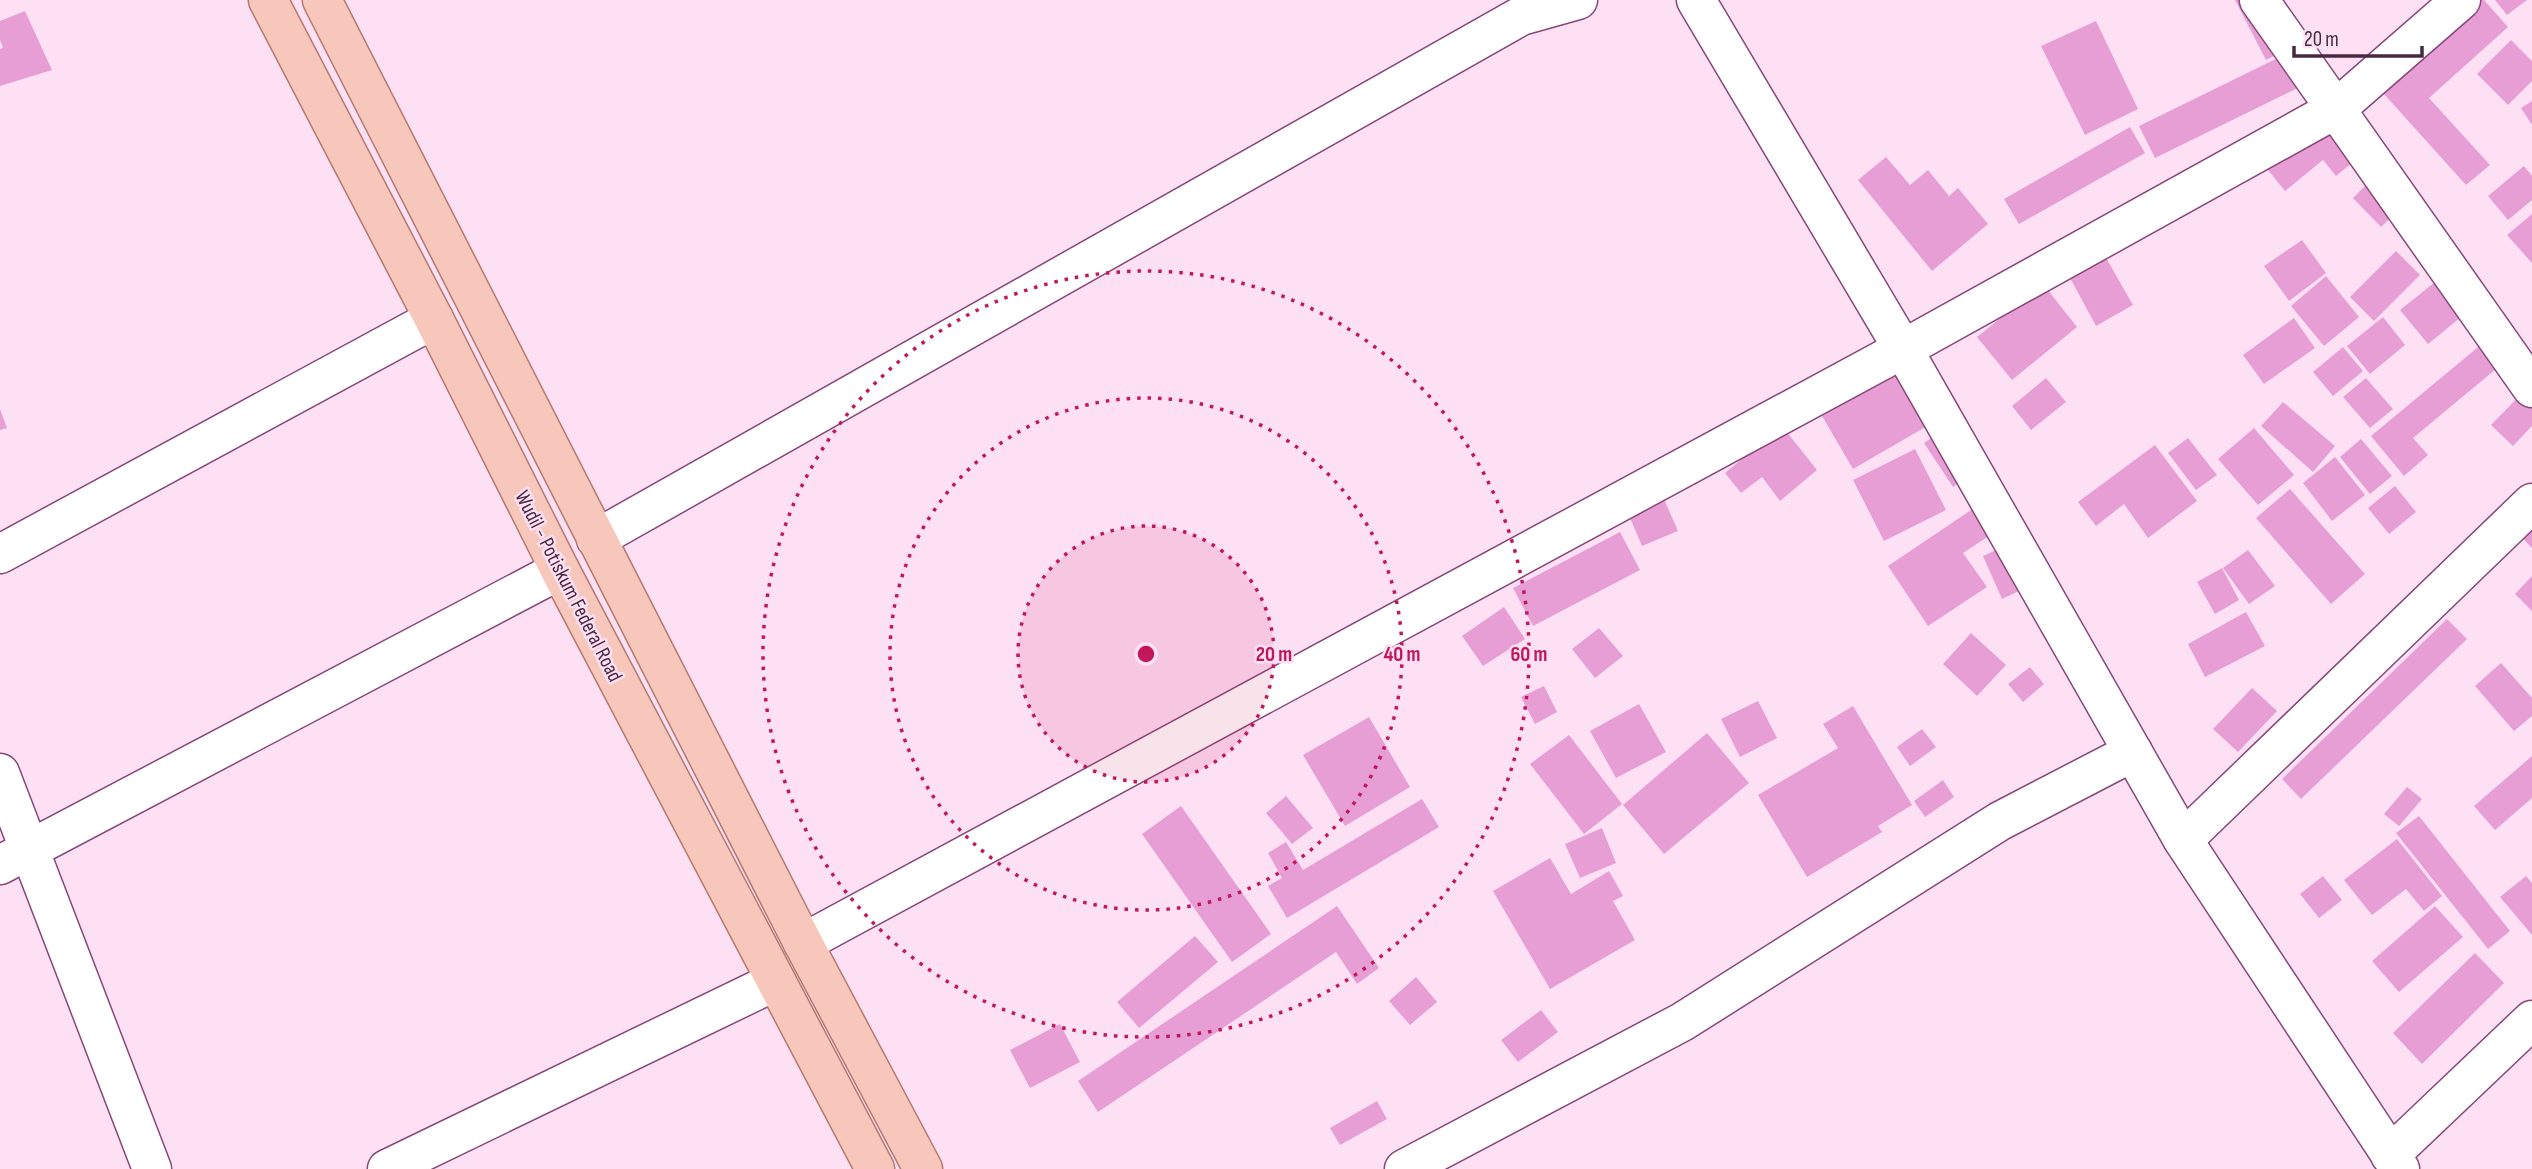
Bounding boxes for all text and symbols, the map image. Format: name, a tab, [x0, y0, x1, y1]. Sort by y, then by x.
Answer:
scale bar	[2294, 14, 2422, 58]
text: 20 m	[2304, 27, 2339, 52]
street label: Wudil - Potiskum Federal Road	[509, 486, 628, 686]
centre of rings	[1134, 642, 1158, 666]
text: 20 m	[1256, 642, 1292, 667]
text: 40 m	[1384, 642, 1420, 667]
text: 60 m	[1510, 642, 1548, 667]

